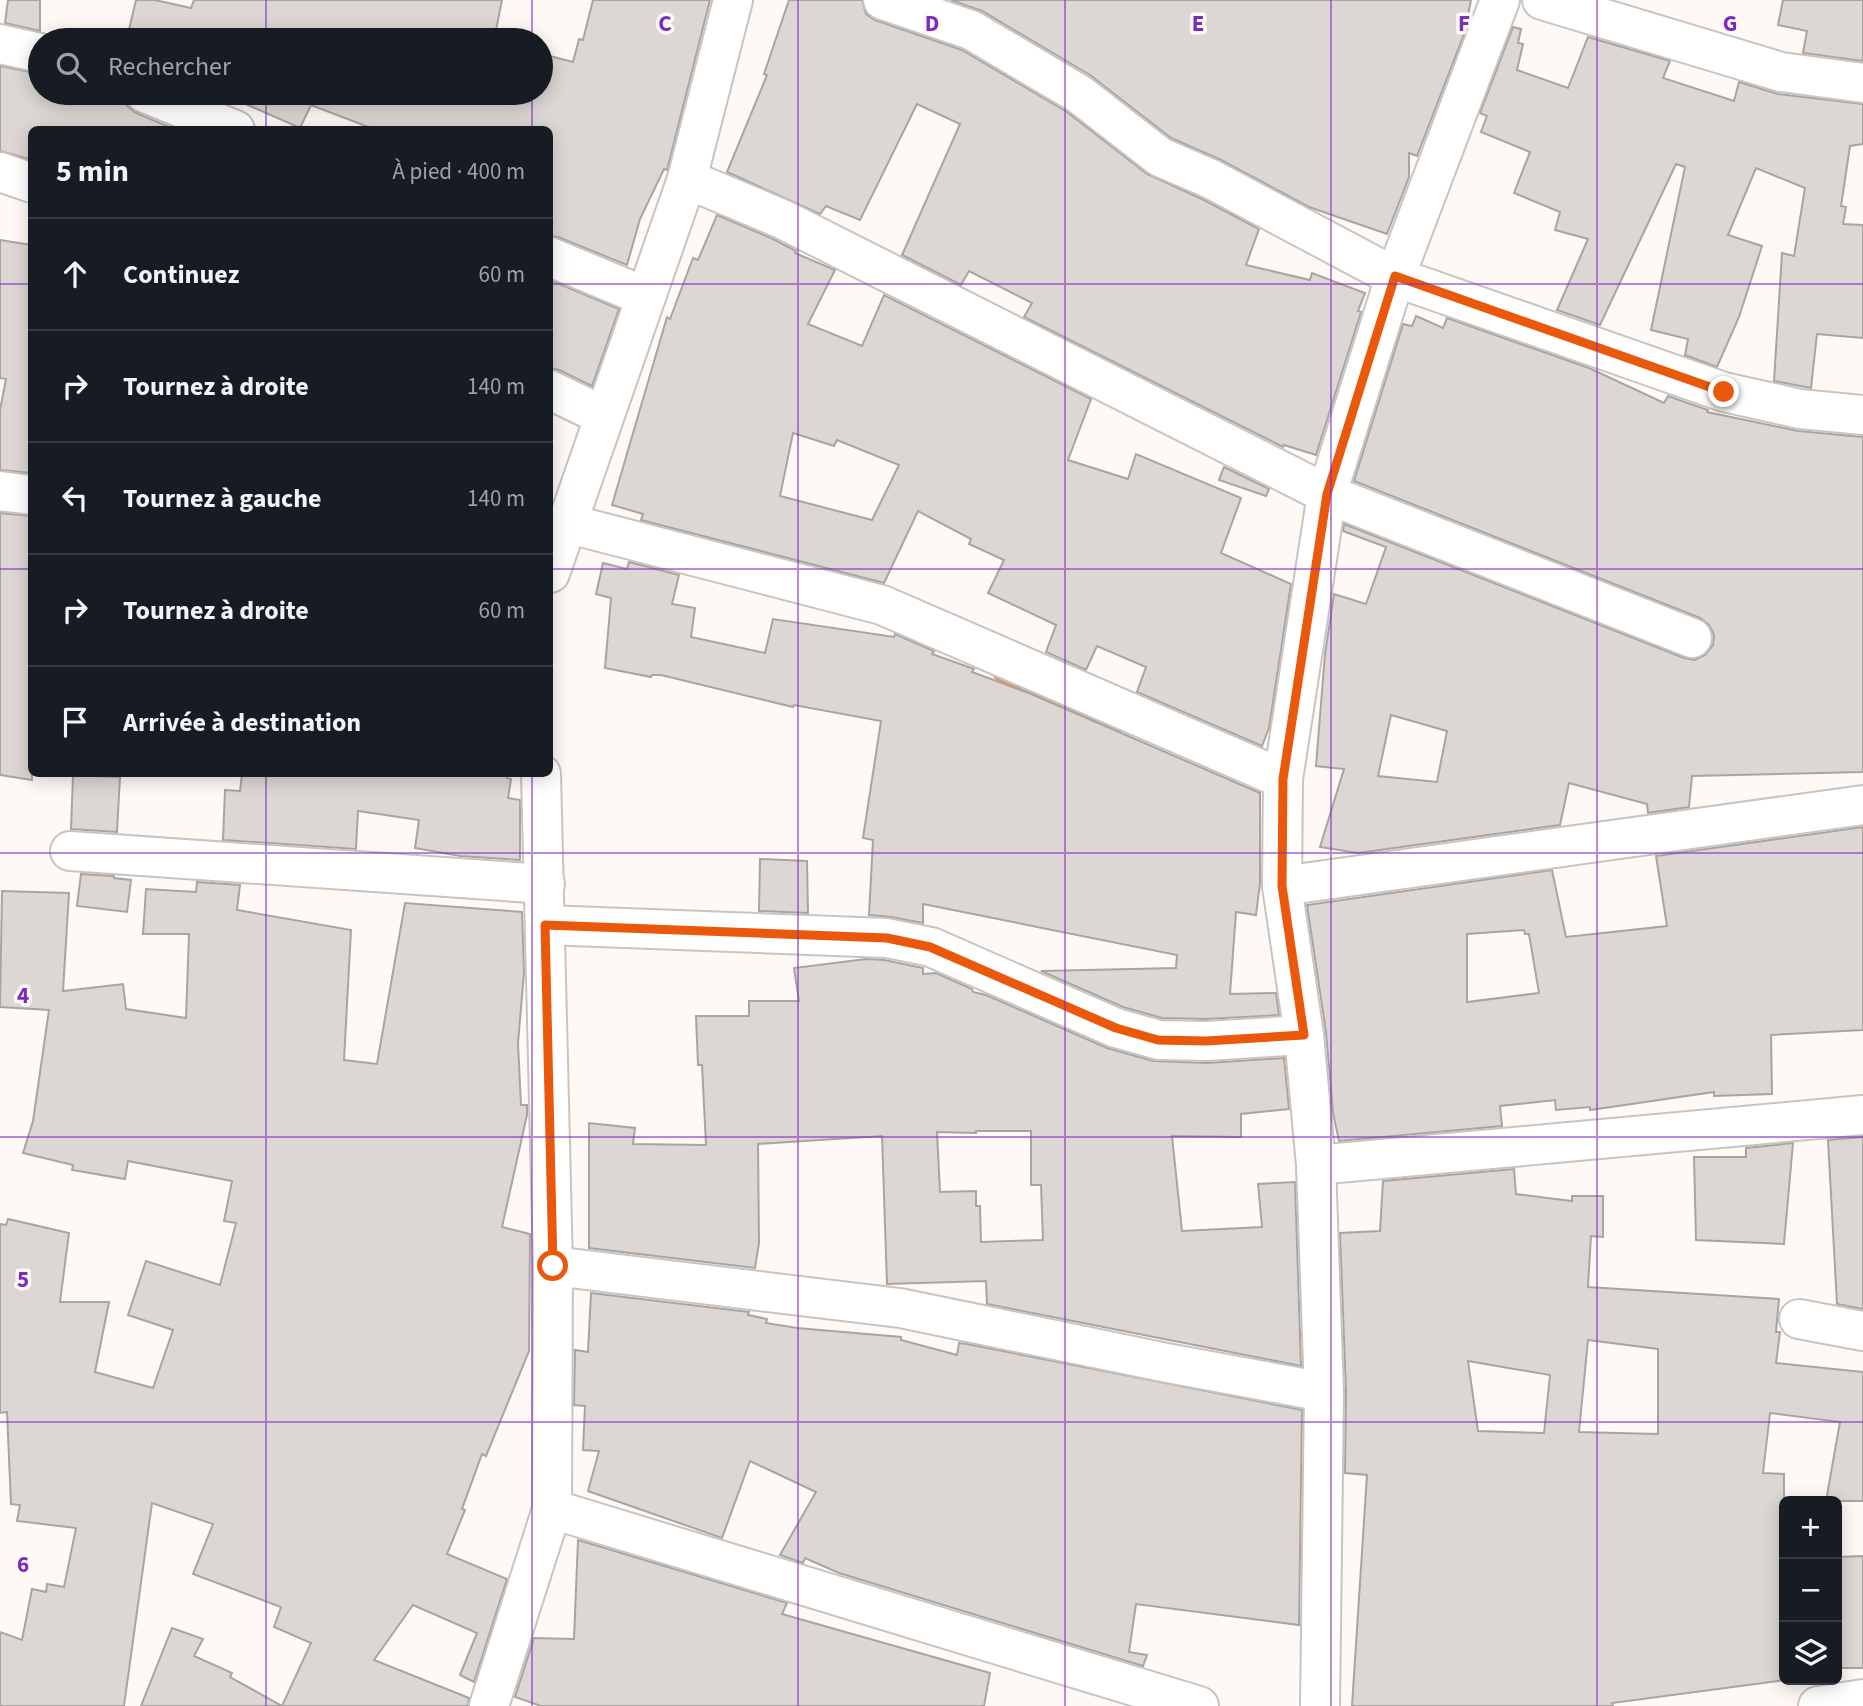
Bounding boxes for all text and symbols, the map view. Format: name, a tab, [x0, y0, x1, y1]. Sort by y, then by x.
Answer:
text: C	[658, 7, 672, 40]
text: D	[925, 7, 939, 40]
text: E	[1192, 7, 1204, 40]
text: F	[1458, 7, 1470, 40]
text: G	[1723, 7, 1737, 40]
search box	[28, 28, 553, 105]
icon: search	[52, 48, 90, 86]
text: Rechercher	[108, 48, 231, 85]
text: 5 min	[56, 150, 129, 193]
text: À pied · 400 m	[392, 155, 525, 188]
icon: ahead	[56, 255, 94, 293]
text: Continuez	[123, 256, 239, 293]
text: 60 m	[478, 258, 525, 291]
icon: right	[56, 367, 94, 405]
text: Tournez à droite	[123, 368, 309, 405]
text: 140 m	[467, 370, 525, 403]
route end	[1708, 376, 1739, 407]
icon: left	[56, 479, 94, 517]
text: Tournez à gauche	[123, 480, 322, 517]
text: 140 m	[467, 482, 525, 515]
icon: right	[56, 591, 94, 629]
text: Tournez à droite	[123, 592, 309, 629]
text: 60 m	[478, 594, 525, 627]
icon: arrive	[56, 703, 94, 741]
text: Arrivée à destination	[123, 704, 361, 741]
text: 4	[17, 979, 29, 1012]
route start	[537, 1250, 568, 1281]
text: 5	[17, 1263, 29, 1296]
map controls	[1779, 1496, 1842, 1685]
button: +	[1779, 1496, 1842, 1559]
text: 6	[17, 1548, 29, 1581]
button: −	[1779, 1559, 1842, 1622]
button: layers	[1779, 1622, 1842, 1685]

